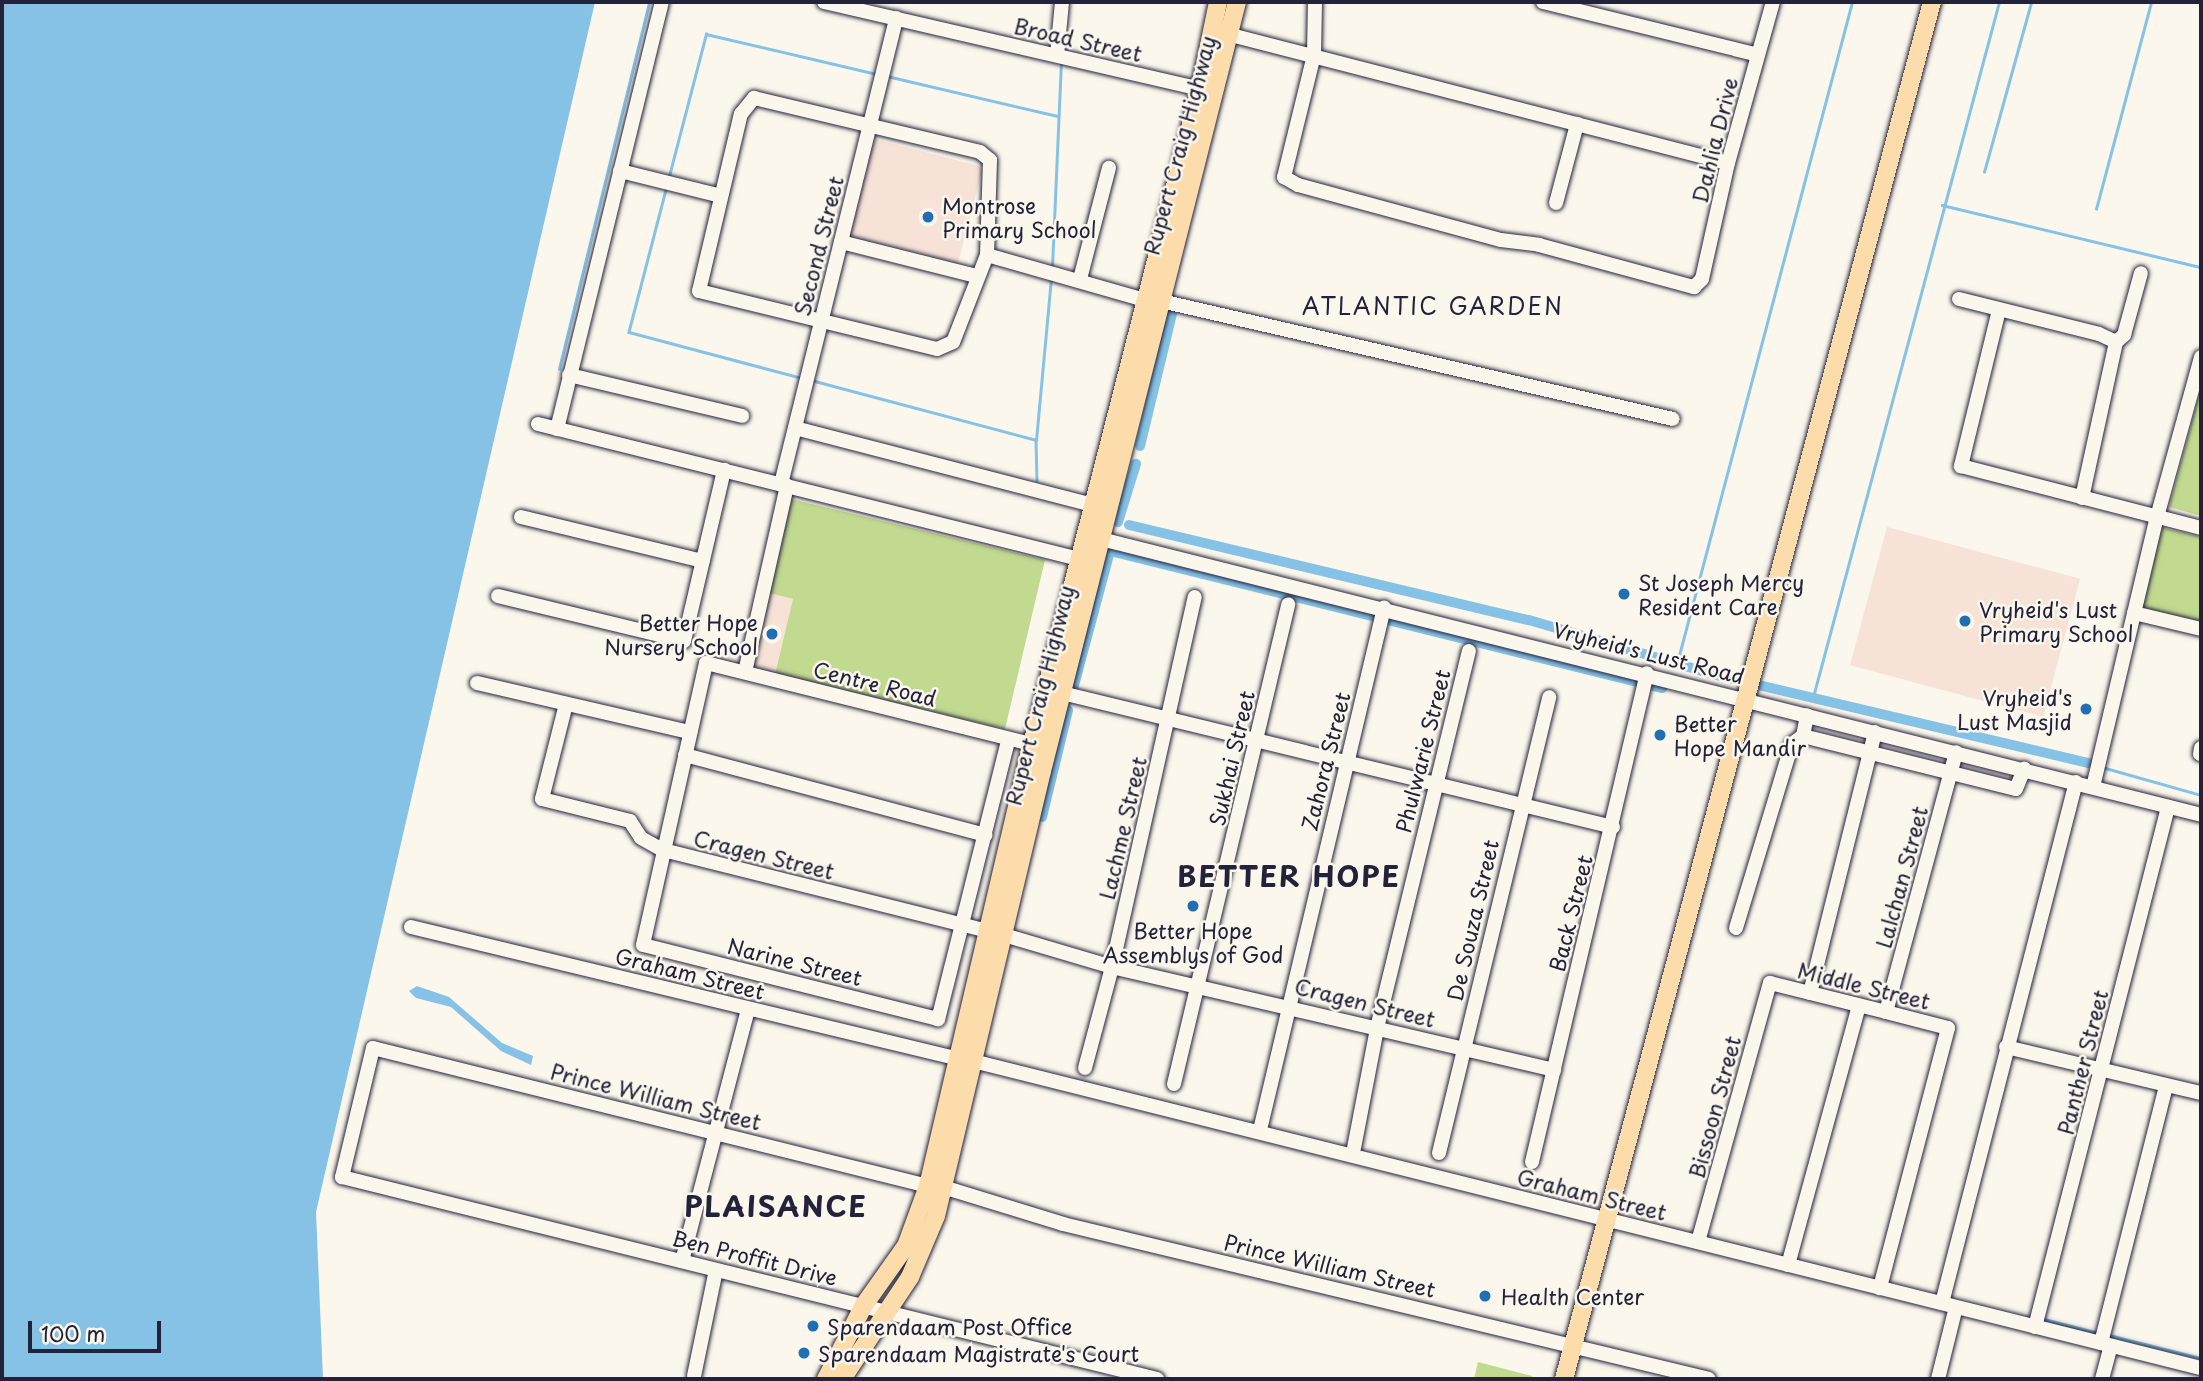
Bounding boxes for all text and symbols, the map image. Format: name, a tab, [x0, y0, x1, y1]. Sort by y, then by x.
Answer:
street label: Broad Street	[1012, 12, 1144, 66]
street label: Rupert Craig Highway	[1138, 32, 1220, 258]
street label: Dahlia Drive	[1686, 75, 1742, 205]
street label: Second Street	[789, 174, 847, 318]
place label: Montrose Primary School	[942, 192, 1097, 242]
marker: Montrose Primary School	[920, 209, 936, 225]
district label: ATLANTIC GARDEN	[1306, 292, 1560, 320]
place label: St Joseph Mercy Resident Care	[1638, 569, 1806, 619]
street label: Rupert Craig Highway	[999, 582, 1079, 808]
marker: St Joseph Mercy Resident Care	[1616, 586, 1632, 602]
place label: Vryheid's Lust Primary School	[1979, 596, 2134, 646]
place label: Better Hope Nursery School	[604, 609, 758, 659]
marker: Vryheid's Lust Primary School	[1957, 613, 1973, 629]
street label: Vryheid's Lust Road	[1551, 616, 1747, 688]
marker: Better Hope Nursery School	[764, 626, 780, 642]
street label: Centre Road	[811, 655, 939, 711]
street label: Phulwarie Street	[1389, 666, 1455, 836]
place label: Vryheid's Lust Masjid	[1956, 684, 2072, 734]
street label: Sukhai Street	[1203, 688, 1259, 828]
street label: Zahora Street	[1296, 689, 1354, 833]
marker: Vryheid's Lust Masjid	[2078, 701, 2094, 717]
place label: Better Hope Mandir	[1674, 710, 1805, 760]
marker: Better Hope Mandir	[1652, 727, 1668, 743]
street label: Lachme Street	[1093, 754, 1151, 902]
street label: Lalchan Street	[1870, 803, 1932, 951]
street label: Cragen Street	[691, 824, 837, 884]
street label: De Souza Street	[1441, 837, 1503, 1003]
street label: Back Street	[1543, 852, 1597, 974]
district label: BETTER HOPE	[1177, 859, 1401, 893]
marker: Better Hope Assemblys of God	[1185, 898, 1201, 914]
place label: Better Hope Assemblys of God	[1102, 917, 1284, 967]
street label: Narine Street	[725, 932, 865, 990]
street label: Graham Street	[613, 942, 767, 1004]
street label: Middle Street	[1795, 956, 1933, 1014]
street label: Cragen Street	[1292, 972, 1438, 1032]
street label: Panther Street	[2052, 987, 2112, 1137]
street label: Bissoon Street	[1683, 1033, 1745, 1181]
street label: Prince William Street	[548, 1058, 764, 1134]
street label: Graham Street	[1515, 1163, 1669, 1225]
district label: PLAISANCE	[686, 1189, 866, 1223]
street label: Ben Proffit Drive	[669, 1224, 841, 1290]
street label: Prince William Street	[1222, 1228, 1438, 1302]
place label: Health Center	[1501, 1283, 1645, 1309]
marker: Health Center	[1475, 1286, 1495, 1306]
scale bar	[32, 1308, 164, 1352]
place label: Sparendaam Post Office	[827, 1313, 1072, 1339]
text: 100 m	[41, 1317, 105, 1349]
marker: Sparendaam Post Office	[805, 1318, 821, 1334]
place label: Sparendaam Magistrate's Court	[818, 1340, 1140, 1366]
marker: Sparendaam Magistrate's Court	[796, 1345, 812, 1361]

